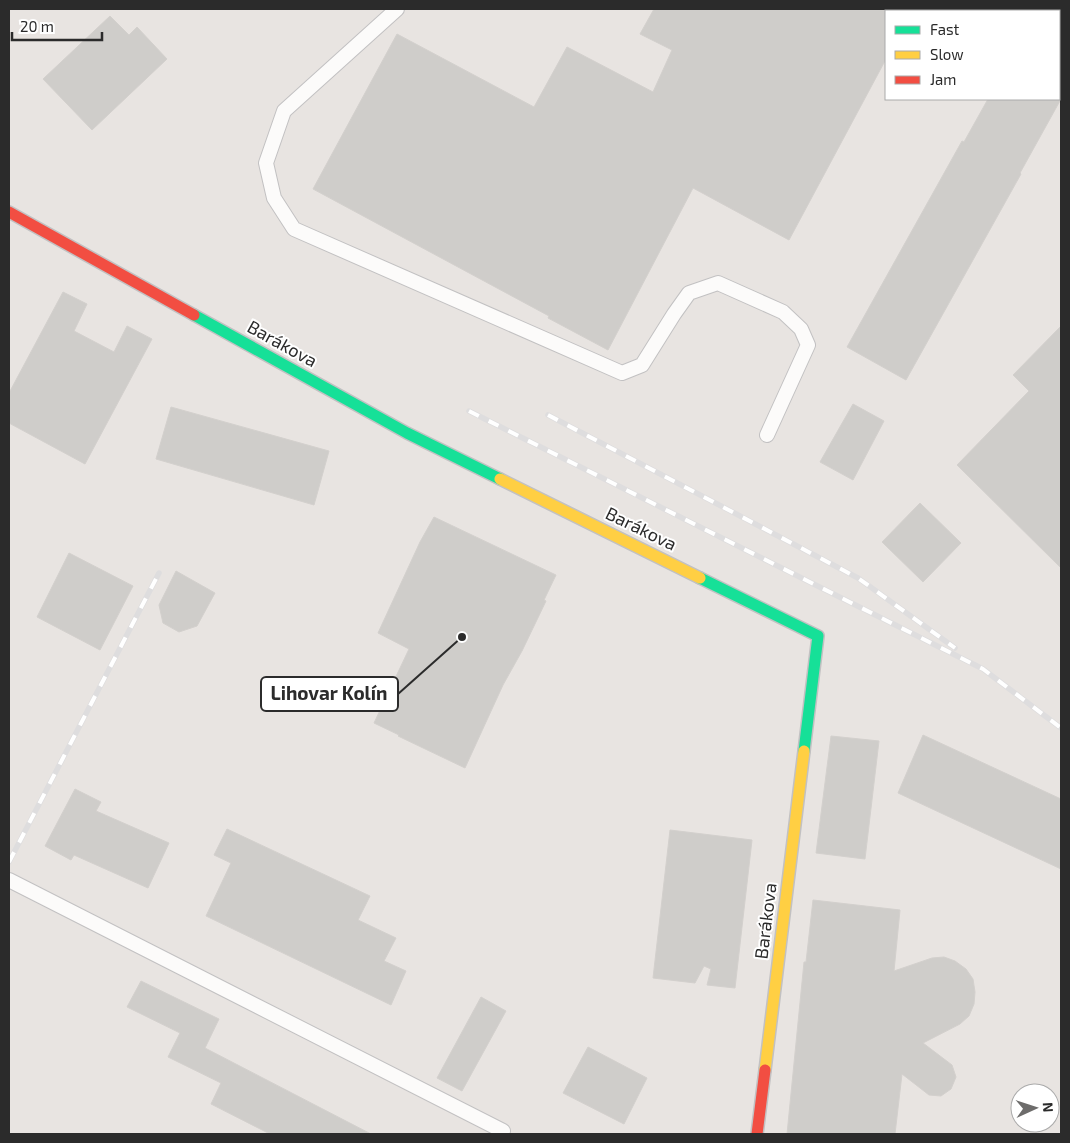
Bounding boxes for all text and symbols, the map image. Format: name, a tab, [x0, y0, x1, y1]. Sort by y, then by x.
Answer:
scale bar	[12, 10, 102, 42]
legend	[885, 10, 1060, 100]
text: 20 m	[20, 17, 54, 35]
text: Fast	[930, 20, 960, 38]
text: Slow	[930, 45, 964, 63]
text: Jam	[930, 70, 956, 88]
street label: Barákova	[244, 315, 321, 371]
street label: Barákova	[602, 501, 681, 555]
callout: Lihovar Kolín	[261, 677, 398, 711]
text: Lihovar Kolín	[270, 681, 388, 704]
street label: Barákova	[749, 882, 781, 960]
north arrow	[1010, 1083, 1060, 1133]
text: N	[1040, 1102, 1057, 1113]

